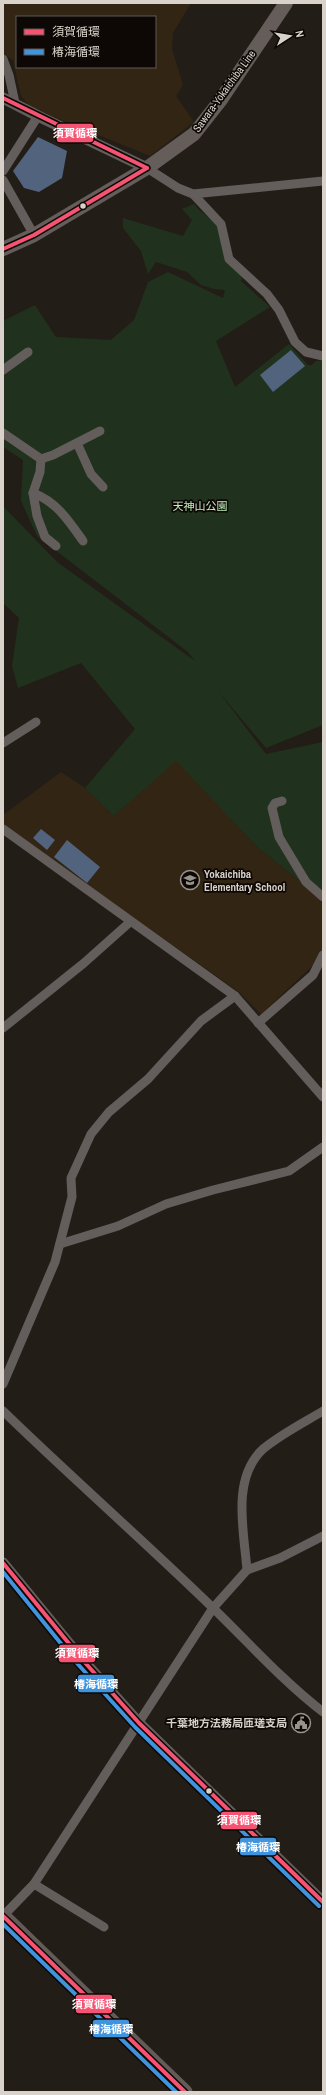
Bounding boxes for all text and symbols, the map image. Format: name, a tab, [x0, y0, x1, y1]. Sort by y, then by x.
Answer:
legend	[16, 16, 156, 68]
north arrow	[270, 16, 310, 56]
text: 須賀循環	[52, 24, 100, 40]
text: N	[292, 29, 307, 39]
text: 椿海循環	[52, 44, 100, 60]
street label: Sawara-Yokaichiba Line	[190, 47, 258, 135]
line badge: 須賀循環	[56, 123, 94, 143]
text: 須賀循環	[53, 126, 97, 140]
unlabelled marker	[78, 201, 88, 211]
park label: 天神山公園	[173, 499, 228, 513]
place label: Yokaichiba Elementary School	[204, 867, 285, 894]
school or university icon: Yokaichiba Elementary School	[179, 869, 201, 891]
line badge: 須賀循環	[58, 1644, 96, 1663]
text: 須賀循環	[55, 1646, 99, 1660]
line badge: 椿海循環	[77, 1674, 115, 1693]
text: 椿海循環	[74, 1677, 118, 1691]
public building icon: 千葉地方法務局匝瑳支局	[290, 1712, 312, 1734]
place label: 千葉地方法務局匝瑳支局	[166, 1716, 287, 1730]
unlabelled marker	[204, 1786, 214, 1796]
line badge: 須賀循環	[220, 1811, 258, 1830]
text: 須賀循環	[217, 1813, 261, 1827]
line badge: 椿海循環	[239, 1837, 277, 1856]
text: 椿海循環	[236, 1840, 280, 1854]
line badge: 須賀循環	[75, 1994, 113, 2014]
text: 須賀循環	[72, 1997, 116, 2011]
line badge: 椿海循環	[92, 2019, 130, 2038]
text: 椿海循環	[89, 2022, 133, 2036]

